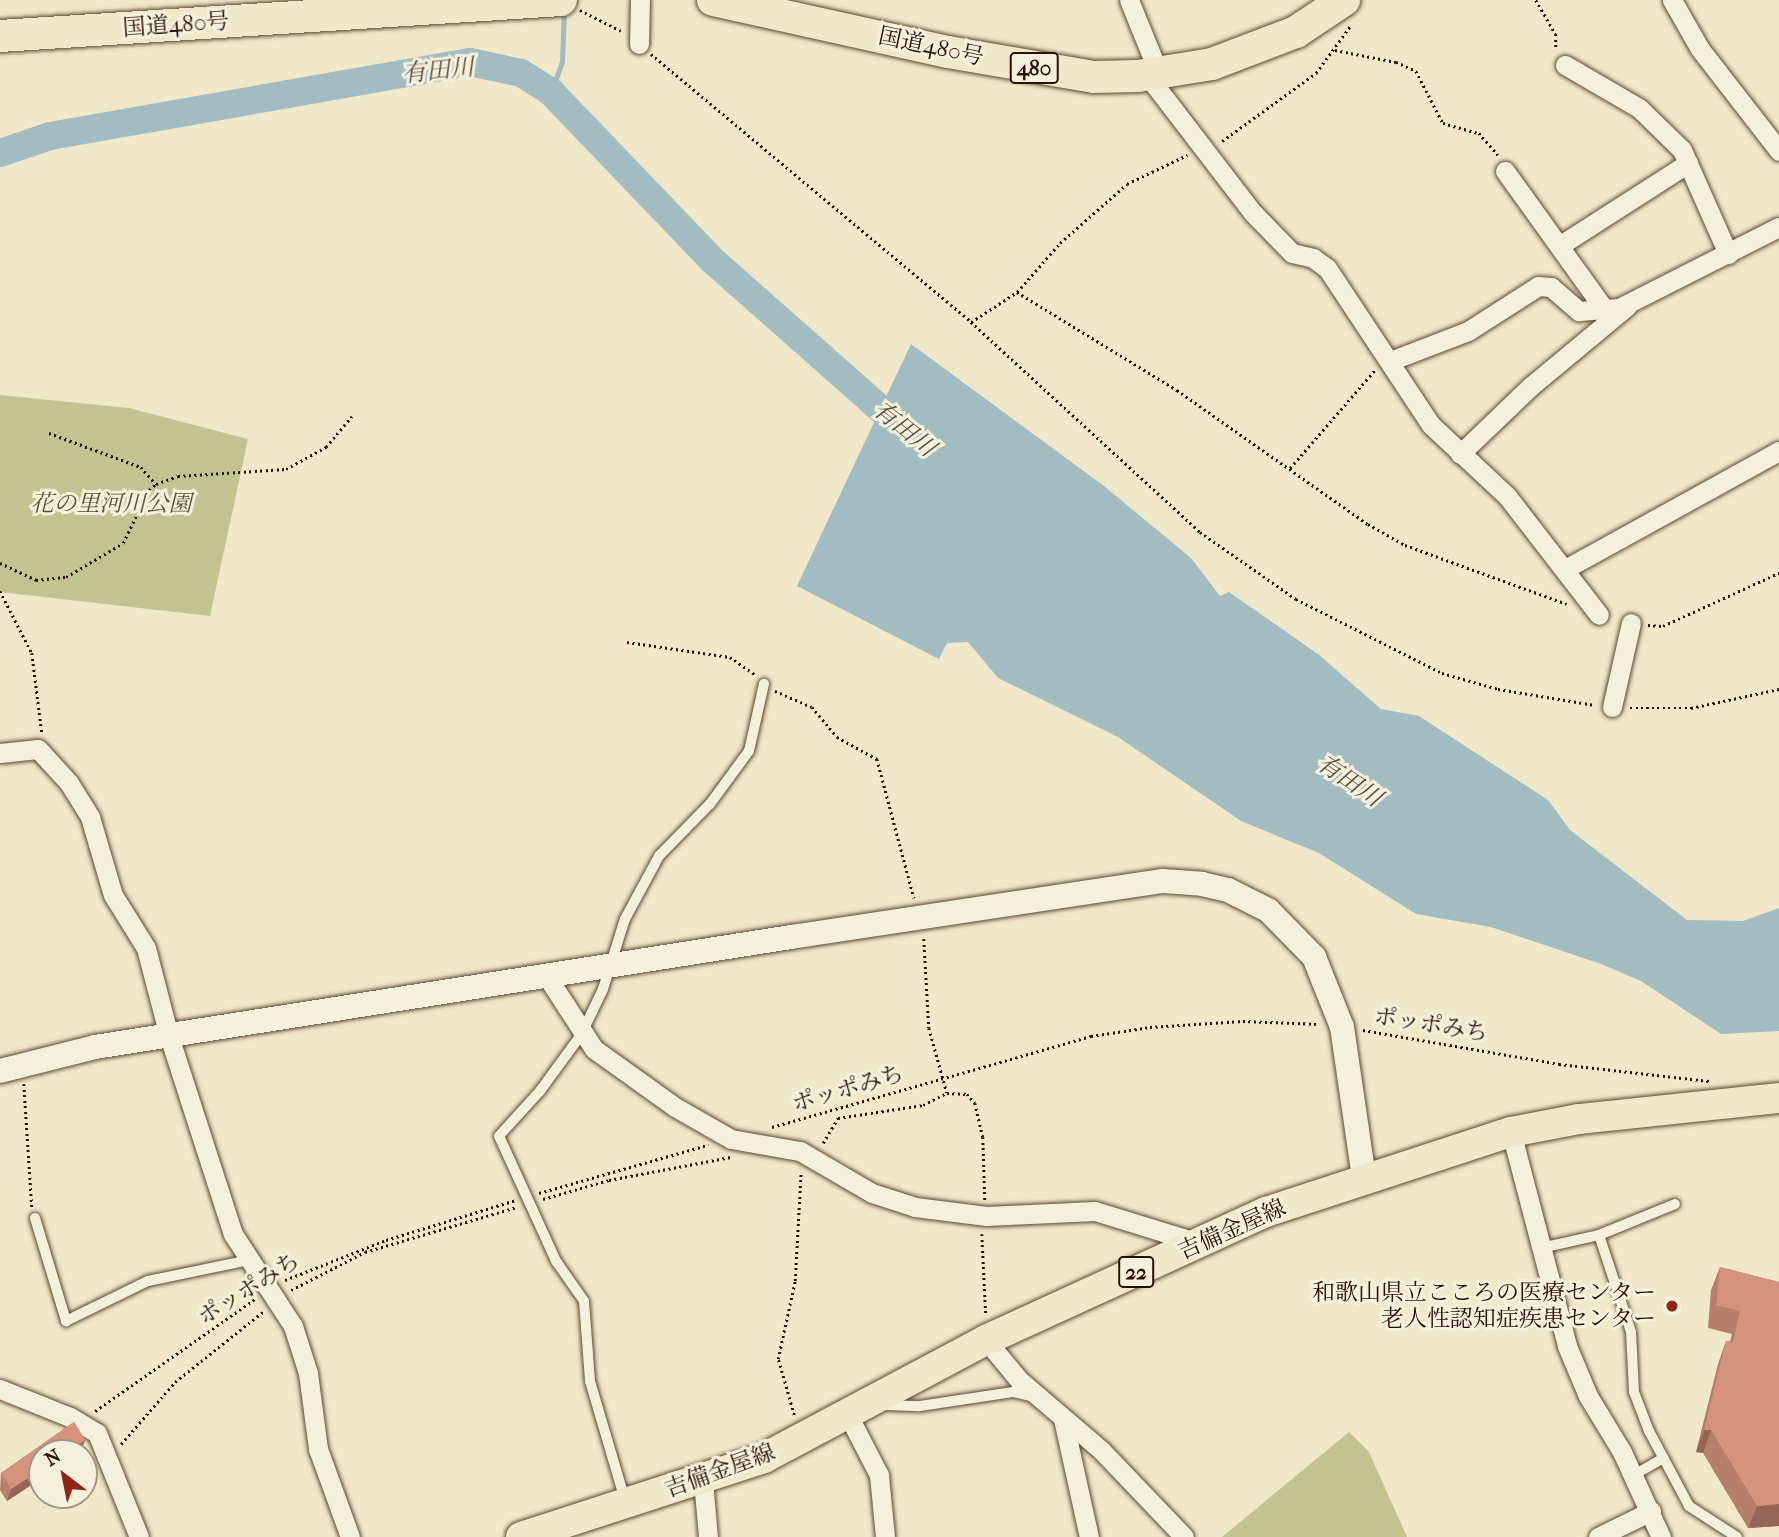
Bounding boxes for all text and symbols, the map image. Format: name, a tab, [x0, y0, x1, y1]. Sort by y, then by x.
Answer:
street label: 国道480号	[122, 8, 230, 42]
street label: 国道480号	[876, 22, 986, 72]
road number: 480	[1010, 50, 1058, 86]
water label: 有田川	[401, 53, 475, 89]
water label: 有田川	[867, 395, 941, 463]
park label: 花の里河川公園	[31, 490, 191, 518]
water label: 有田川	[1311, 749, 1387, 813]
street label: ポッポみち	[1372, 1002, 1490, 1048]
street label: ポッポみち	[789, 1060, 907, 1118]
street label: 吉備金屋線	[1174, 1194, 1290, 1266]
street label: ポッポみち	[193, 1247, 305, 1331]
road number: 22	[1117, 1254, 1155, 1290]
place label: 和歌山県立こころの医療センター 老人性認知症疾患センター	[1311, 1279, 1656, 1333]
marker: 和歌山県立こころの医療センター 老人性認知症疾患センター	[1662, 1296, 1682, 1316]
street label: 吉備金屋線	[661, 1438, 779, 1504]
north arrow	[28, 1439, 98, 1509]
text: N	[41, 1445, 65, 1471]

